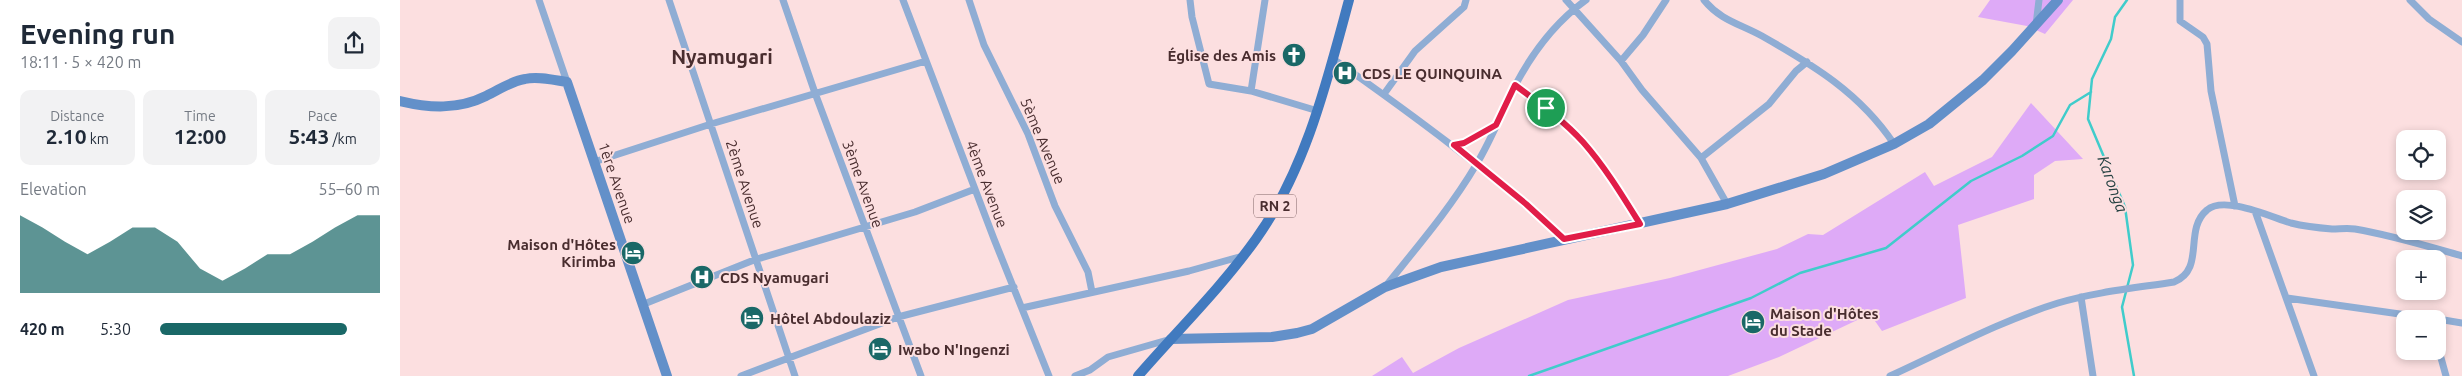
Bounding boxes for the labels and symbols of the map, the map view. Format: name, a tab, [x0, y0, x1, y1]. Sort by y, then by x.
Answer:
church icon: Église des Amis	[1281, 42, 1307, 68]
district label: Nyamugari	[671, 45, 773, 68]
place label: Église des Amis	[1167, 47, 1276, 64]
hospital icon: CDS LE QUINQUINA	[1332, 60, 1358, 86]
place label: CDS LE QUINQUINA	[1362, 65, 1502, 82]
pin	[1525, 87, 1567, 129]
street label: 5ème Avenue	[1017, 95, 1069, 187]
street label: 2ème Avenue	[723, 138, 767, 230]
street label: 3ème Avenue	[839, 138, 887, 230]
street label: 4ème Avenue	[963, 138, 1011, 230]
street label: 1ère Avenue	[595, 140, 639, 226]
water label: Karonga	[2094, 153, 2132, 215]
road number: RN 2	[1254, 195, 1296, 218]
place label: Maison d'Hôtes Kirimba	[507, 236, 616, 270]
hotel icon: Maison d'Hôtes Kirimba	[620, 240, 646, 266]
hospital icon: CDS Nyamugari	[689, 264, 715, 290]
place label: CDS Nyamugari	[720, 269, 829, 286]
hotel icon: Hôtel Abdoulaziz	[739, 305, 765, 331]
place label: Maison d'Hôtes du Stade	[1770, 305, 1879, 339]
hotel icon: Maison d'Hôtes du Stade	[1740, 309, 1766, 335]
place label: Hôtel Abdoulaziz	[770, 310, 891, 327]
hotel icon: Iwabo N'Ingenzi	[867, 336, 893, 362]
place label: Iwabo N'Ingenzi	[898, 341, 1010, 358]

